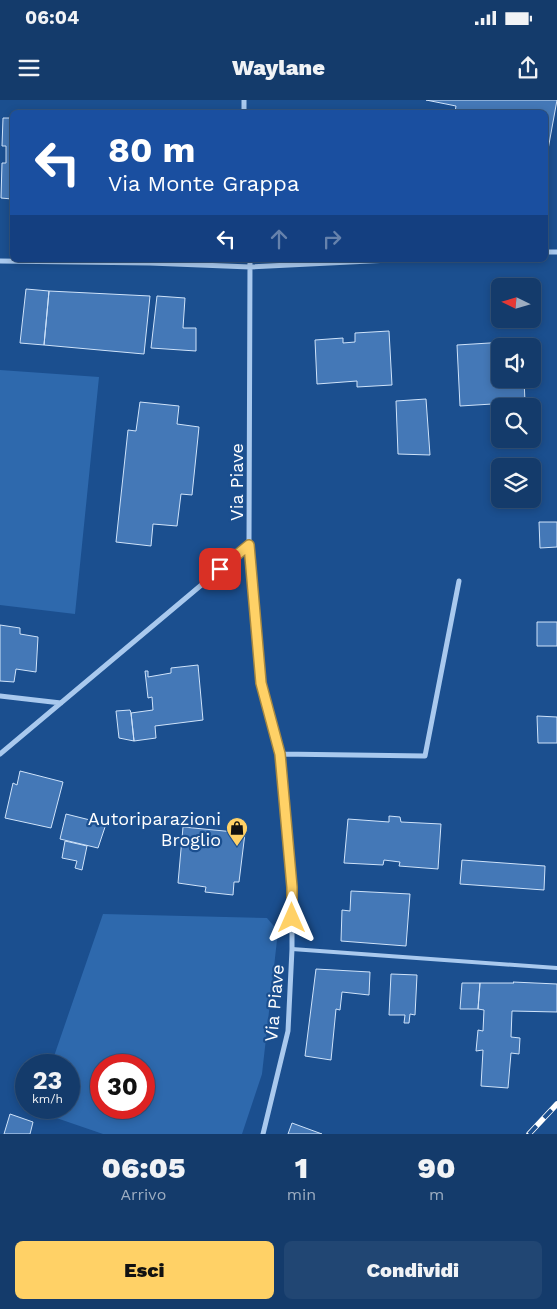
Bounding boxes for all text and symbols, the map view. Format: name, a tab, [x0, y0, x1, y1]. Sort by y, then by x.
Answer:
text: 06:04	[25, 6, 79, 29]
icon: menu	[15, 54, 43, 82]
icon: share	[514, 54, 542, 82]
text: Waylane	[232, 55, 325, 80]
text: 80 m	[108, 129, 195, 171]
icon: left	[25, 130, 90, 195]
text: Via Monte Grappa	[108, 171, 299, 196]
icon: left	[212, 225, 240, 253]
icon: ahead	[265, 225, 293, 253]
icon: right	[318, 225, 346, 253]
north arrow	[491, 278, 541, 328]
map controls	[491, 278, 541, 508]
button: sound	[491, 338, 541, 388]
button: search	[491, 398, 541, 448]
street label: Via Piave	[226, 443, 247, 521]
button: layers	[491, 458, 541, 508]
pin	[199, 548, 241, 590]
icon: arrive	[206, 555, 234, 583]
place label: Autoriparazioni Broglio	[88, 808, 221, 850]
shop icon: Autoriparazioni Broglio	[225, 816, 249, 847]
position arrow	[265, 891, 317, 943]
street label: Via Piave	[260, 963, 288, 1043]
speed limit sign: 30	[90, 1054, 155, 1119]
text: 23	[33, 1066, 62, 1095]
text: km/h	[32, 1092, 63, 1106]
text: 06:05	[101, 1150, 185, 1185]
text: 1	[295, 1150, 308, 1185]
text: 90	[418, 1150, 456, 1185]
text: Arrivo	[120, 1185, 166, 1204]
text: min	[287, 1185, 316, 1204]
text: m	[429, 1185, 444, 1204]
button: Esci	[15, 1241, 274, 1299]
button: Condividi	[284, 1241, 542, 1299]

